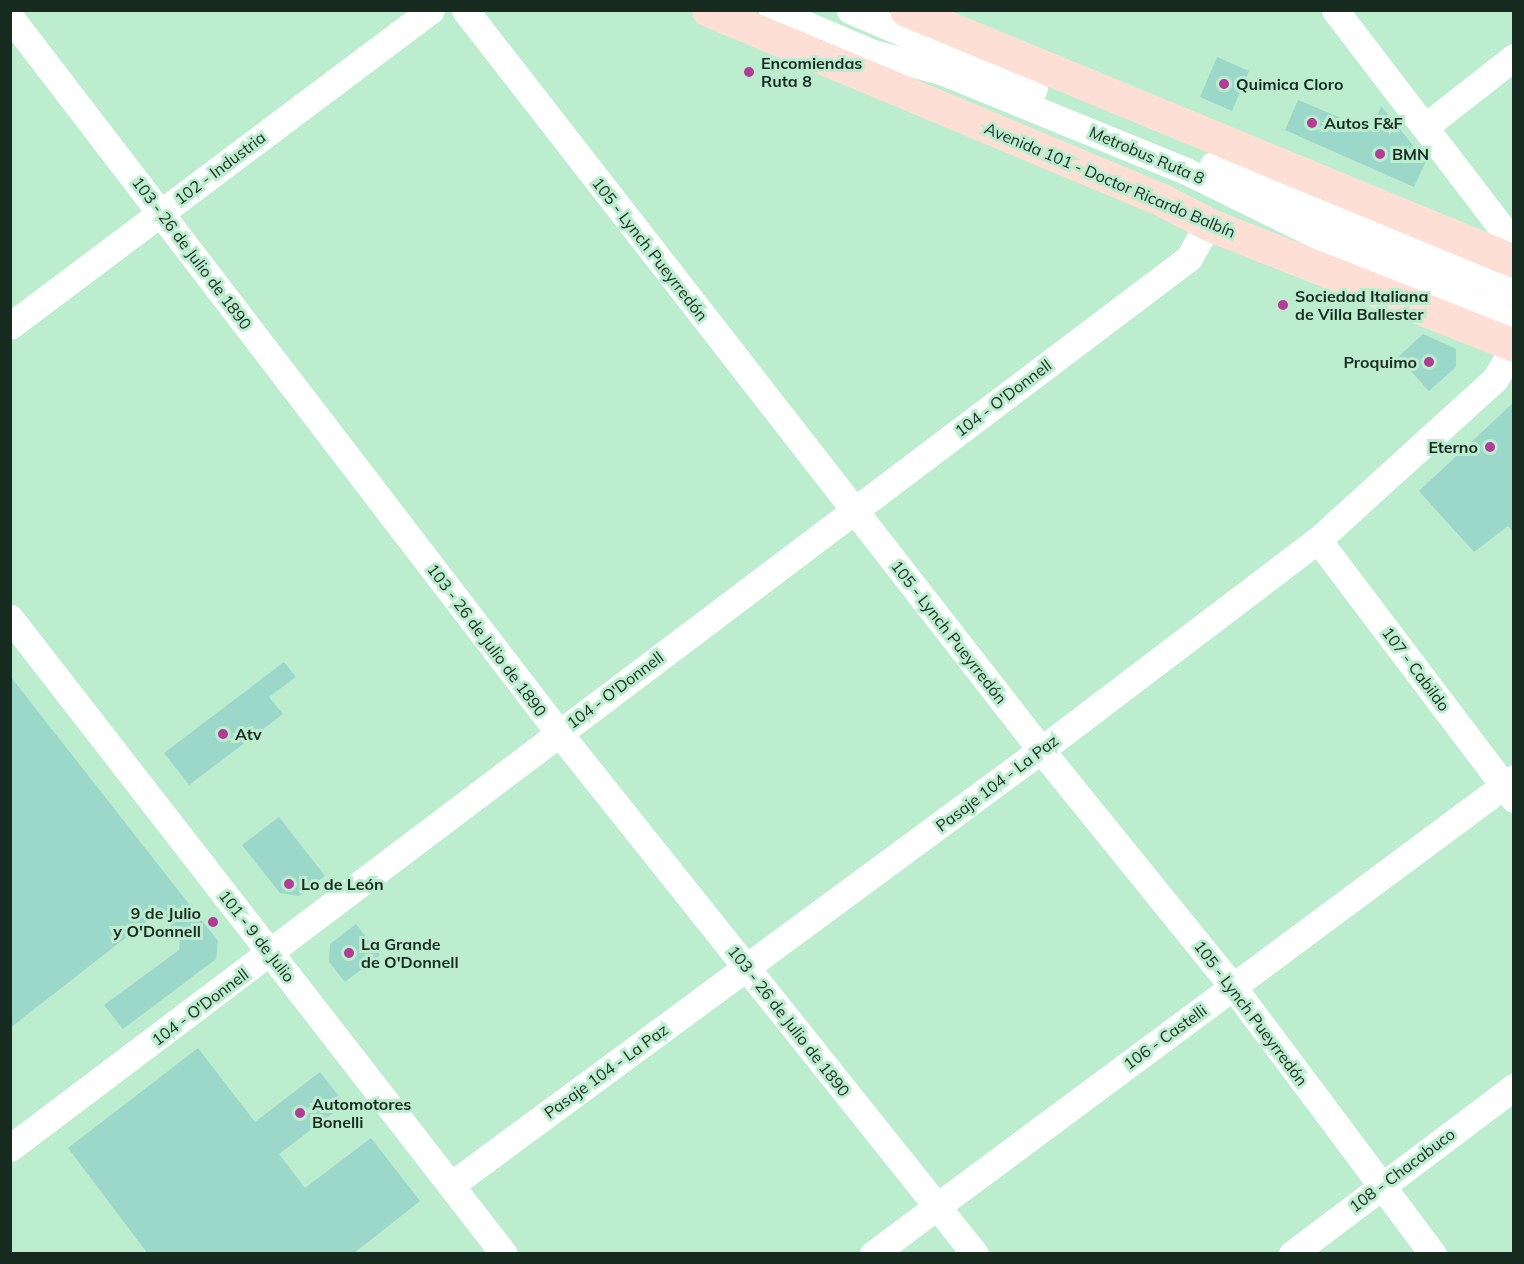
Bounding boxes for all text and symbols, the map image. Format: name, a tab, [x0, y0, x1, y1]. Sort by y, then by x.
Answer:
place label: Encomiendas Ruta 8	[761, 53, 862, 91]
marker: Encomiendas Ruta 8	[742, 65, 756, 79]
place label: Quimica Cloro	[1236, 74, 1343, 94]
marker: Quimica Cloro	[1217, 77, 1231, 91]
place label: Autos F&F	[1324, 113, 1403, 133]
marker: Autos F&F	[1305, 116, 1319, 130]
street label: Avenida 101 - Doctor Ricardo Balbín	[982, 118, 1238, 242]
street label: Metrobus Ruta 8	[1087, 122, 1207, 188]
street label: 102 - Industria	[171, 128, 269, 208]
place label: BMN	[1392, 144, 1429, 164]
marker: BMN	[1373, 147, 1387, 161]
street label: 103 - 26 de Julio de 1890	[128, 173, 256, 333]
street label: 105 - Lynch Pueyrredón	[588, 174, 712, 324]
place label: Sociedad Italiana de Villa Ballester	[1295, 286, 1428, 324]
marker: Sociedad Italiana de Villa Ballester	[1276, 298, 1290, 312]
place label: Proquimo	[1343, 352, 1417, 372]
street label: 104 - O'Donnell	[951, 355, 1055, 441]
marker: Proquimo	[1422, 355, 1436, 369]
place label: Eterno	[1428, 437, 1478, 457]
marker: Eterno	[1483, 440, 1497, 454]
street label: 105 - Lynch Pueyrredón	[887, 557, 1011, 707]
street label: 103 - 26 de Julio de 1890	[423, 560, 551, 720]
street label: 107 - Cabildo	[1378, 623, 1454, 715]
street label: 104 - O'Donnell	[563, 647, 667, 733]
place label: Atv	[235, 724, 262, 744]
marker: Atv	[216, 727, 230, 741]
street label: Pasaje 104 - La Paz	[932, 731, 1062, 835]
place label: Lo de León	[301, 874, 384, 894]
marker: Lo de León	[282, 877, 296, 891]
street label: 101 - 9 de Julio	[215, 886, 299, 986]
place label: 9 de Julio y O'Donnell	[113, 903, 201, 941]
marker: 9 de Julio y O'Donnell	[206, 915, 220, 929]
place label: La Grande de O'Donnell	[361, 934, 459, 972]
street label: 105 - Lynch Pueyrredón	[1190, 937, 1312, 1089]
street label: 103 - 26 de Julio de 1890	[724, 942, 854, 1100]
marker: La Grande de O'Donnell	[342, 946, 356, 960]
street label: 104 - O'Donnell	[148, 964, 252, 1050]
street label: 106 - Castelli	[1120, 1000, 1210, 1074]
street label: Pasaje 104 - La Paz	[540, 1020, 672, 1122]
place label: Automotores Bonelli	[312, 1094, 411, 1132]
marker: Automotores Bonelli	[293, 1106, 307, 1120]
street label: 108 - Chacabuco	[1345, 1124, 1459, 1216]

